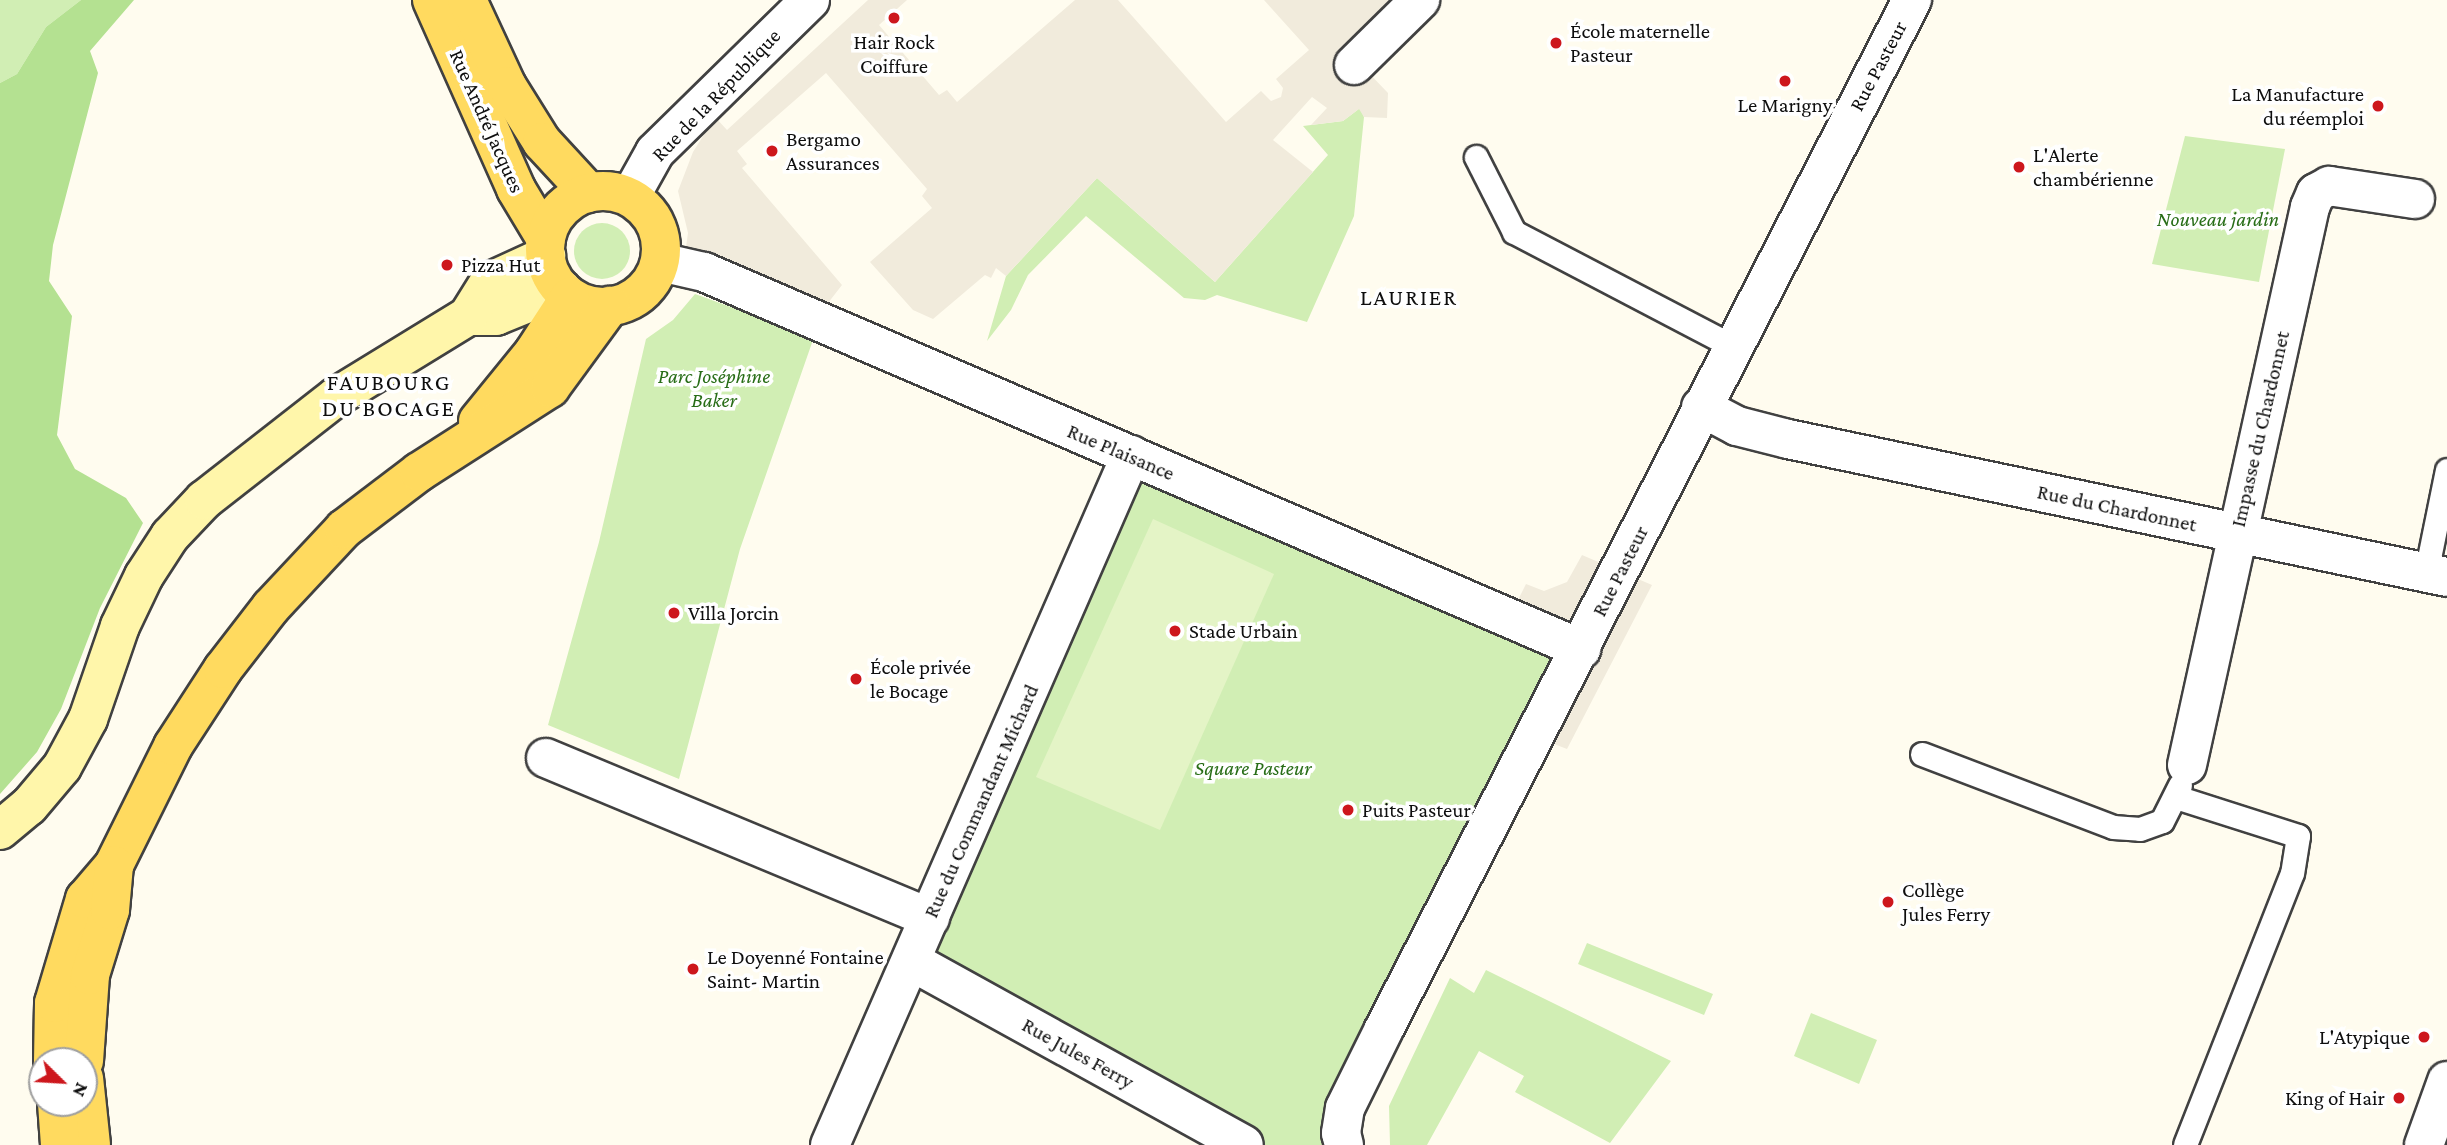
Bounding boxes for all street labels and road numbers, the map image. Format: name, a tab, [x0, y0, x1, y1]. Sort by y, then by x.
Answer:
street label: Rue Pasteur	[1844, 17, 1912, 115]
street label: Rue de la République	[646, 23, 786, 167]
street label: Rue André Jacques	[444, 46, 530, 196]
street label: Impasse du Chardonnet	[2225, 329, 2295, 529]
street label: Rue Plaisance	[1064, 418, 1178, 486]
street label: Rue du Chardonnet	[2035, 479, 2199, 537]
street label: Rue Pasteur	[1586, 521, 1654, 621]
street label: Rue du Commandant Michard	[918, 680, 1044, 922]
street label: Rue Jules Ferry	[1018, 1012, 1138, 1094]

